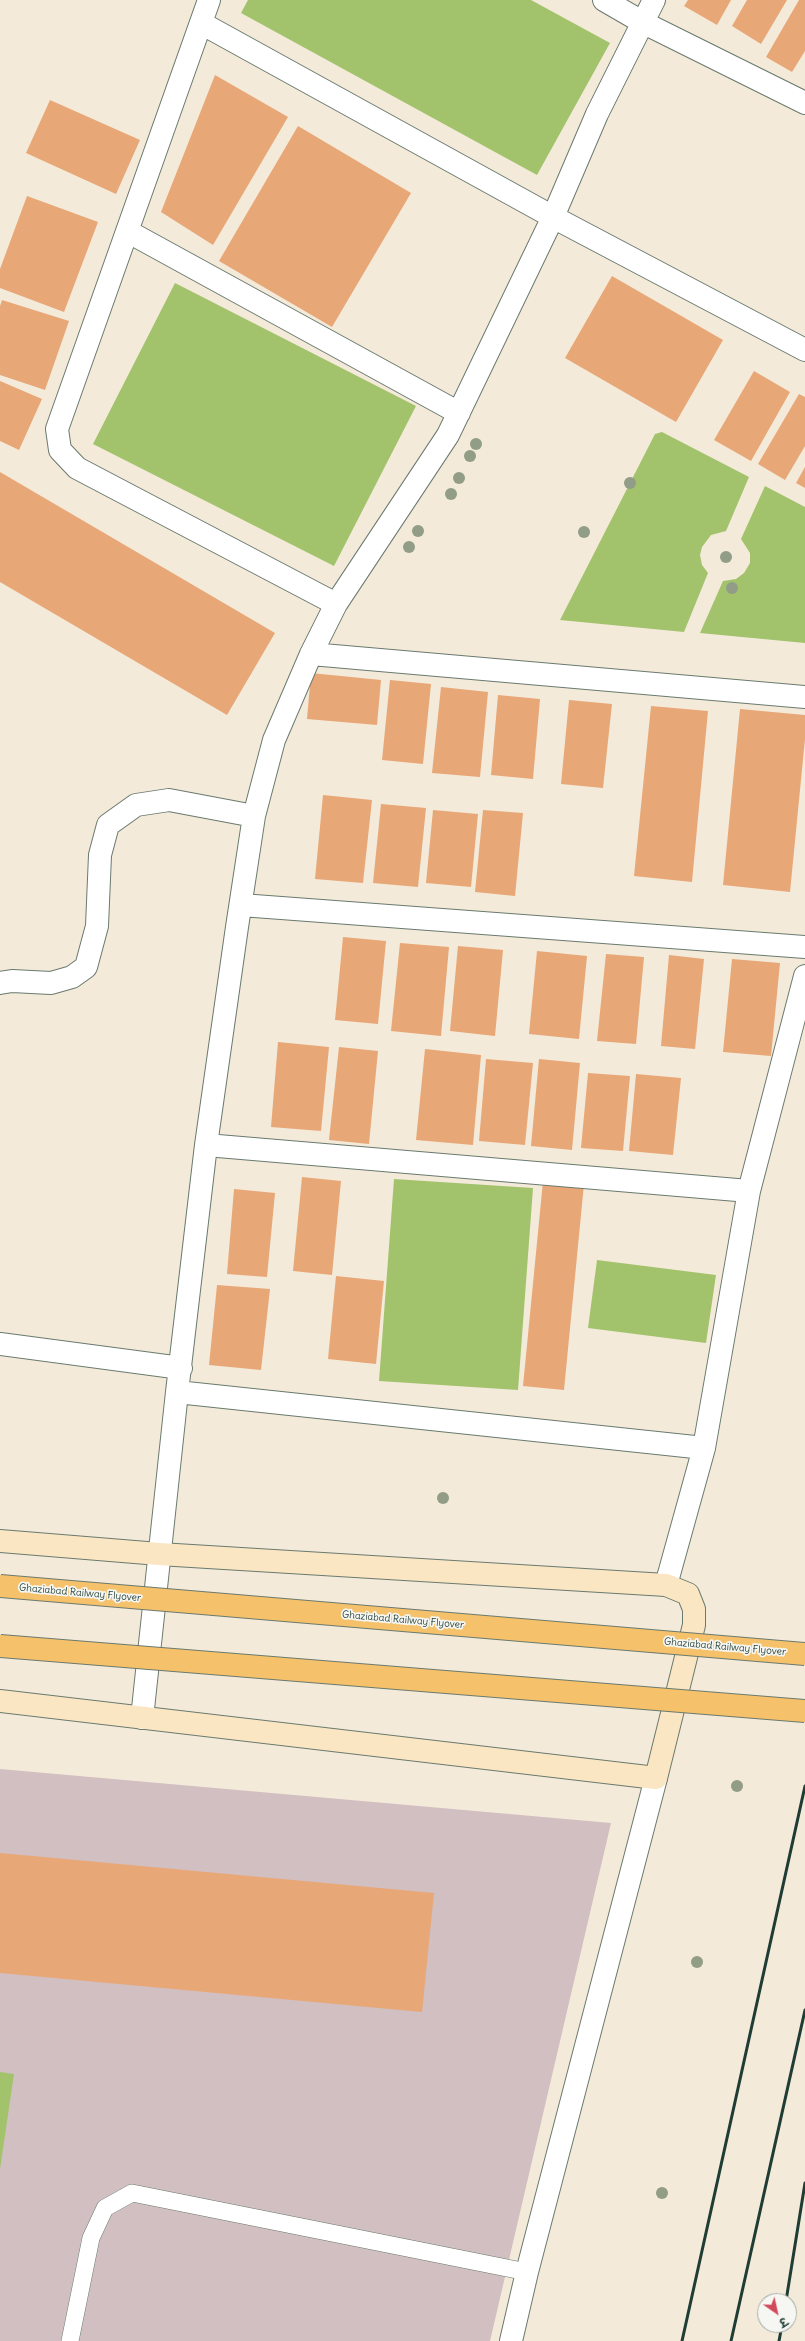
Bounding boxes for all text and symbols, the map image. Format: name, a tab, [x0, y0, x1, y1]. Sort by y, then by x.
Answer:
street label: Ghaziabad Railway Flyover	[18, 1582, 142, 1604]
street label: Ghaziabad Railway Flyover	[341, 1609, 465, 1631]
street label: Ghaziabad Railway Flyover	[663, 1636, 787, 1658]
north arrow	[757, 2293, 797, 2333]
text: उ	[776, 2314, 790, 2330]

